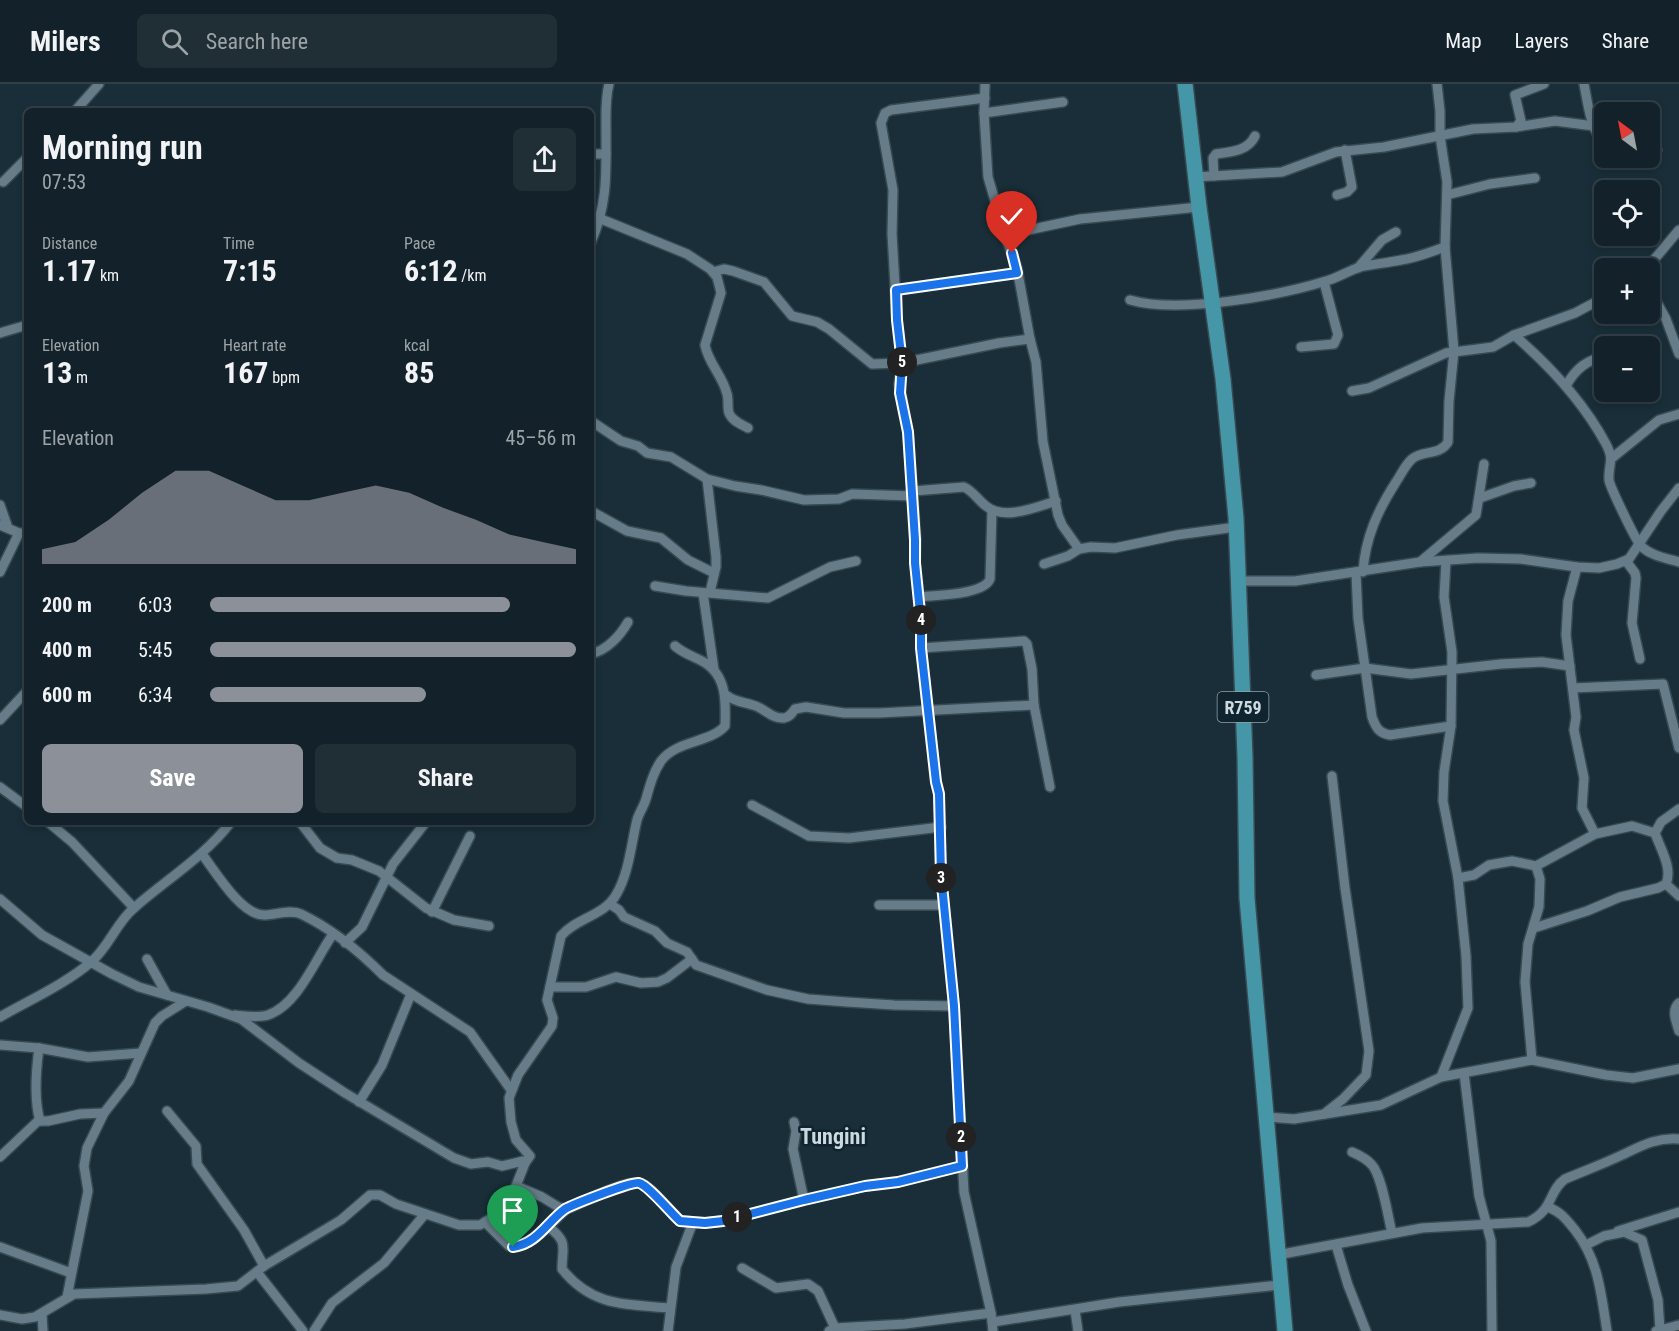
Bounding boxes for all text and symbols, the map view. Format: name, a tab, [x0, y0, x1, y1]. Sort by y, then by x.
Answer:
search box	[137, 14, 557, 68]
text: Milers	[30, 25, 101, 58]
icon: search	[158, 25, 191, 58]
text: Search here	[206, 29, 308, 54]
text: Map	[1445, 29, 1482, 53]
text: Layers	[1515, 29, 1569, 53]
text: Share	[1602, 29, 1649, 53]
north arrow	[1594, 102, 1660, 168]
map controls	[1594, 102, 1660, 402]
text: Morning run	[42, 128, 203, 167]
button: share	[513, 128, 576, 191]
text: 07:53	[42, 170, 86, 194]
button: locate	[1594, 180, 1660, 246]
pin	[986, 191, 1037, 253]
icon: check	[995, 200, 1028, 233]
text: Distance	[42, 234, 97, 253]
text: Time	[223, 234, 255, 253]
text: Pace	[404, 234, 435, 253]
text: 1.17	[42, 253, 96, 288]
text: 7:15	[223, 253, 277, 288]
text: 6:12	[404, 253, 458, 288]
button: +	[1594, 258, 1660, 324]
text: km	[96, 266, 119, 285]
text: /km	[458, 266, 487, 285]
text: Elevation	[42, 336, 100, 355]
text: Heart rate	[223, 336, 286, 355]
text: kcal	[404, 336, 430, 355]
button: −	[1594, 336, 1660, 402]
pin: 5	[887, 347, 917, 377]
text: 5	[898, 352, 906, 371]
text: 13	[42, 355, 72, 390]
text: 167	[223, 355, 268, 390]
text: 85	[404, 355, 434, 390]
text: m	[72, 368, 88, 387]
text: bpm	[268, 368, 300, 387]
text: Elevation	[42, 426, 114, 450]
text: 45–56 m	[505, 426, 576, 450]
text: 200 m	[42, 593, 92, 617]
text: 6:03	[138, 593, 172, 617]
pin: 4	[906, 605, 936, 635]
text: 4	[917, 610, 925, 629]
text: 400 m	[42, 638, 92, 662]
text: 5:45	[138, 638, 172, 662]
text: 600 m	[42, 683, 92, 707]
text: 6:34	[138, 683, 172, 707]
road number: R759	[1218, 692, 1268, 722]
button: Save	[42, 744, 303, 813]
button: Share	[315, 744, 576, 813]
pin: 3	[926, 863, 956, 893]
text: 3	[937, 868, 945, 887]
pin: 2	[946, 1122, 976, 1152]
district label: Tungini	[800, 1124, 866, 1149]
text: 2	[957, 1127, 965, 1146]
pin	[487, 1185, 538, 1247]
icon: arrive	[496, 1194, 529, 1227]
pin: 1	[722, 1202, 752, 1232]
text: 1	[733, 1207, 741, 1226]

